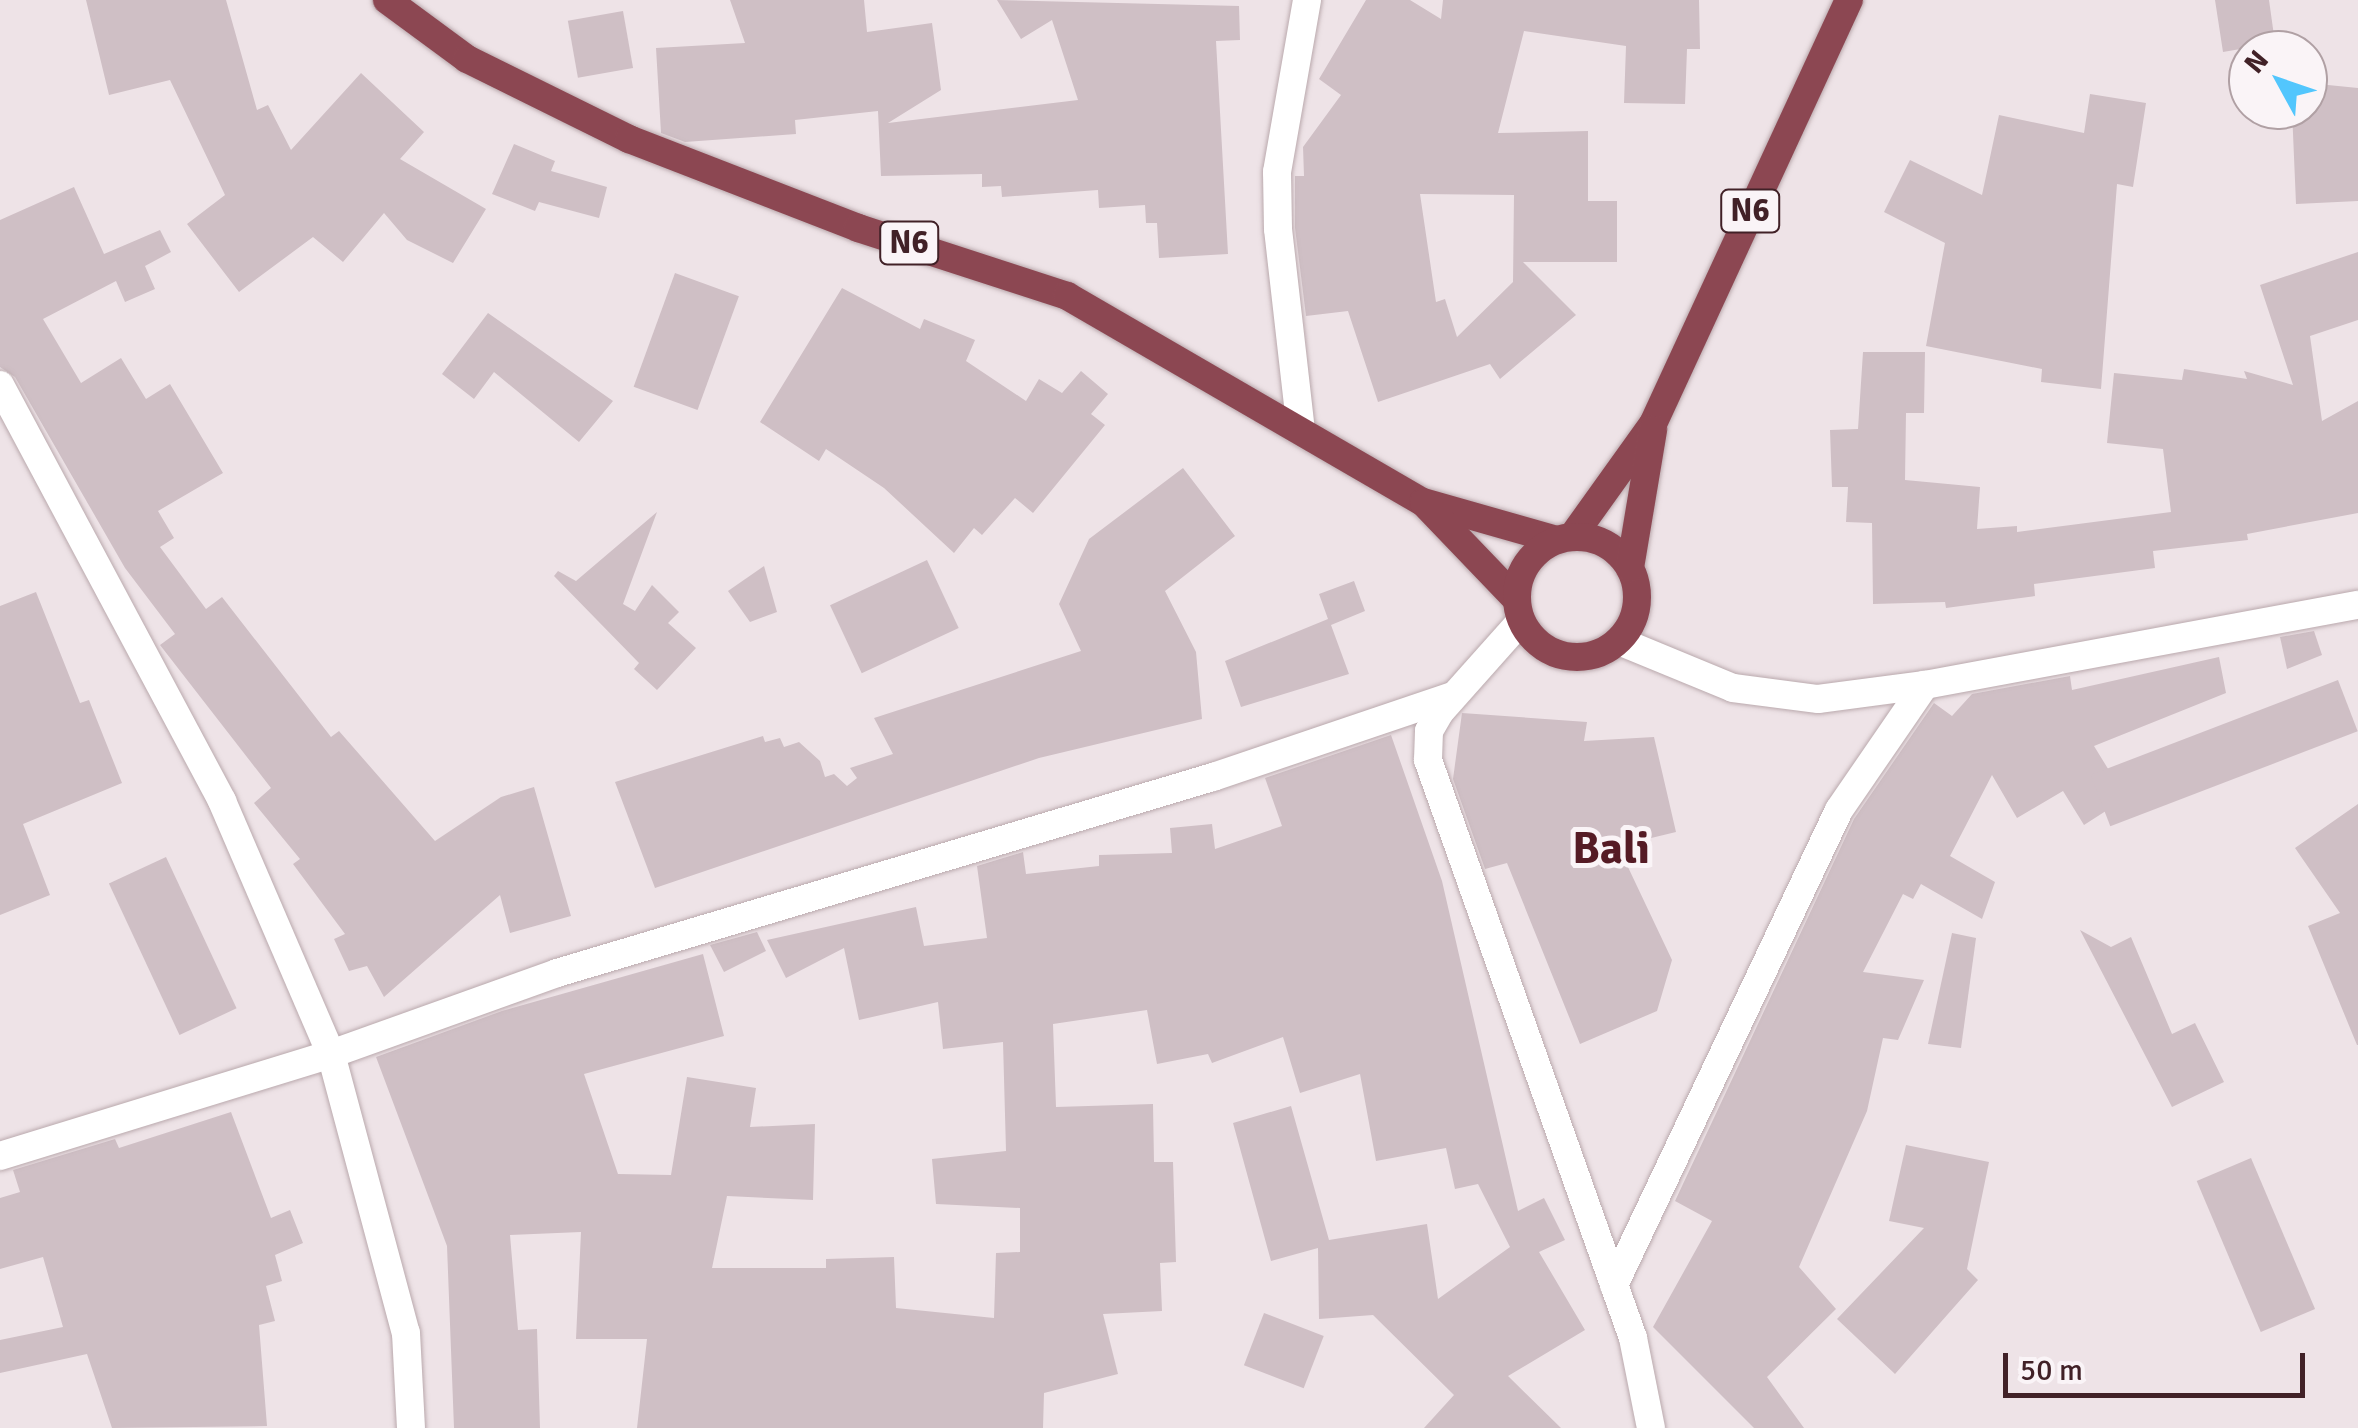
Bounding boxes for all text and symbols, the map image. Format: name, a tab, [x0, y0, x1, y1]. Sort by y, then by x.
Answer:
north arrow	[2228, 30, 2328, 130]
text: N	[2237, 44, 2276, 80]
road number: N6	[1720, 184, 1780, 238]
road number: N6	[879, 216, 939, 270]
district label: Bali	[1572, 822, 1650, 876]
scale bar	[2008, 1333, 2310, 1395]
text: 50 m	[2020, 1352, 2083, 1389]

